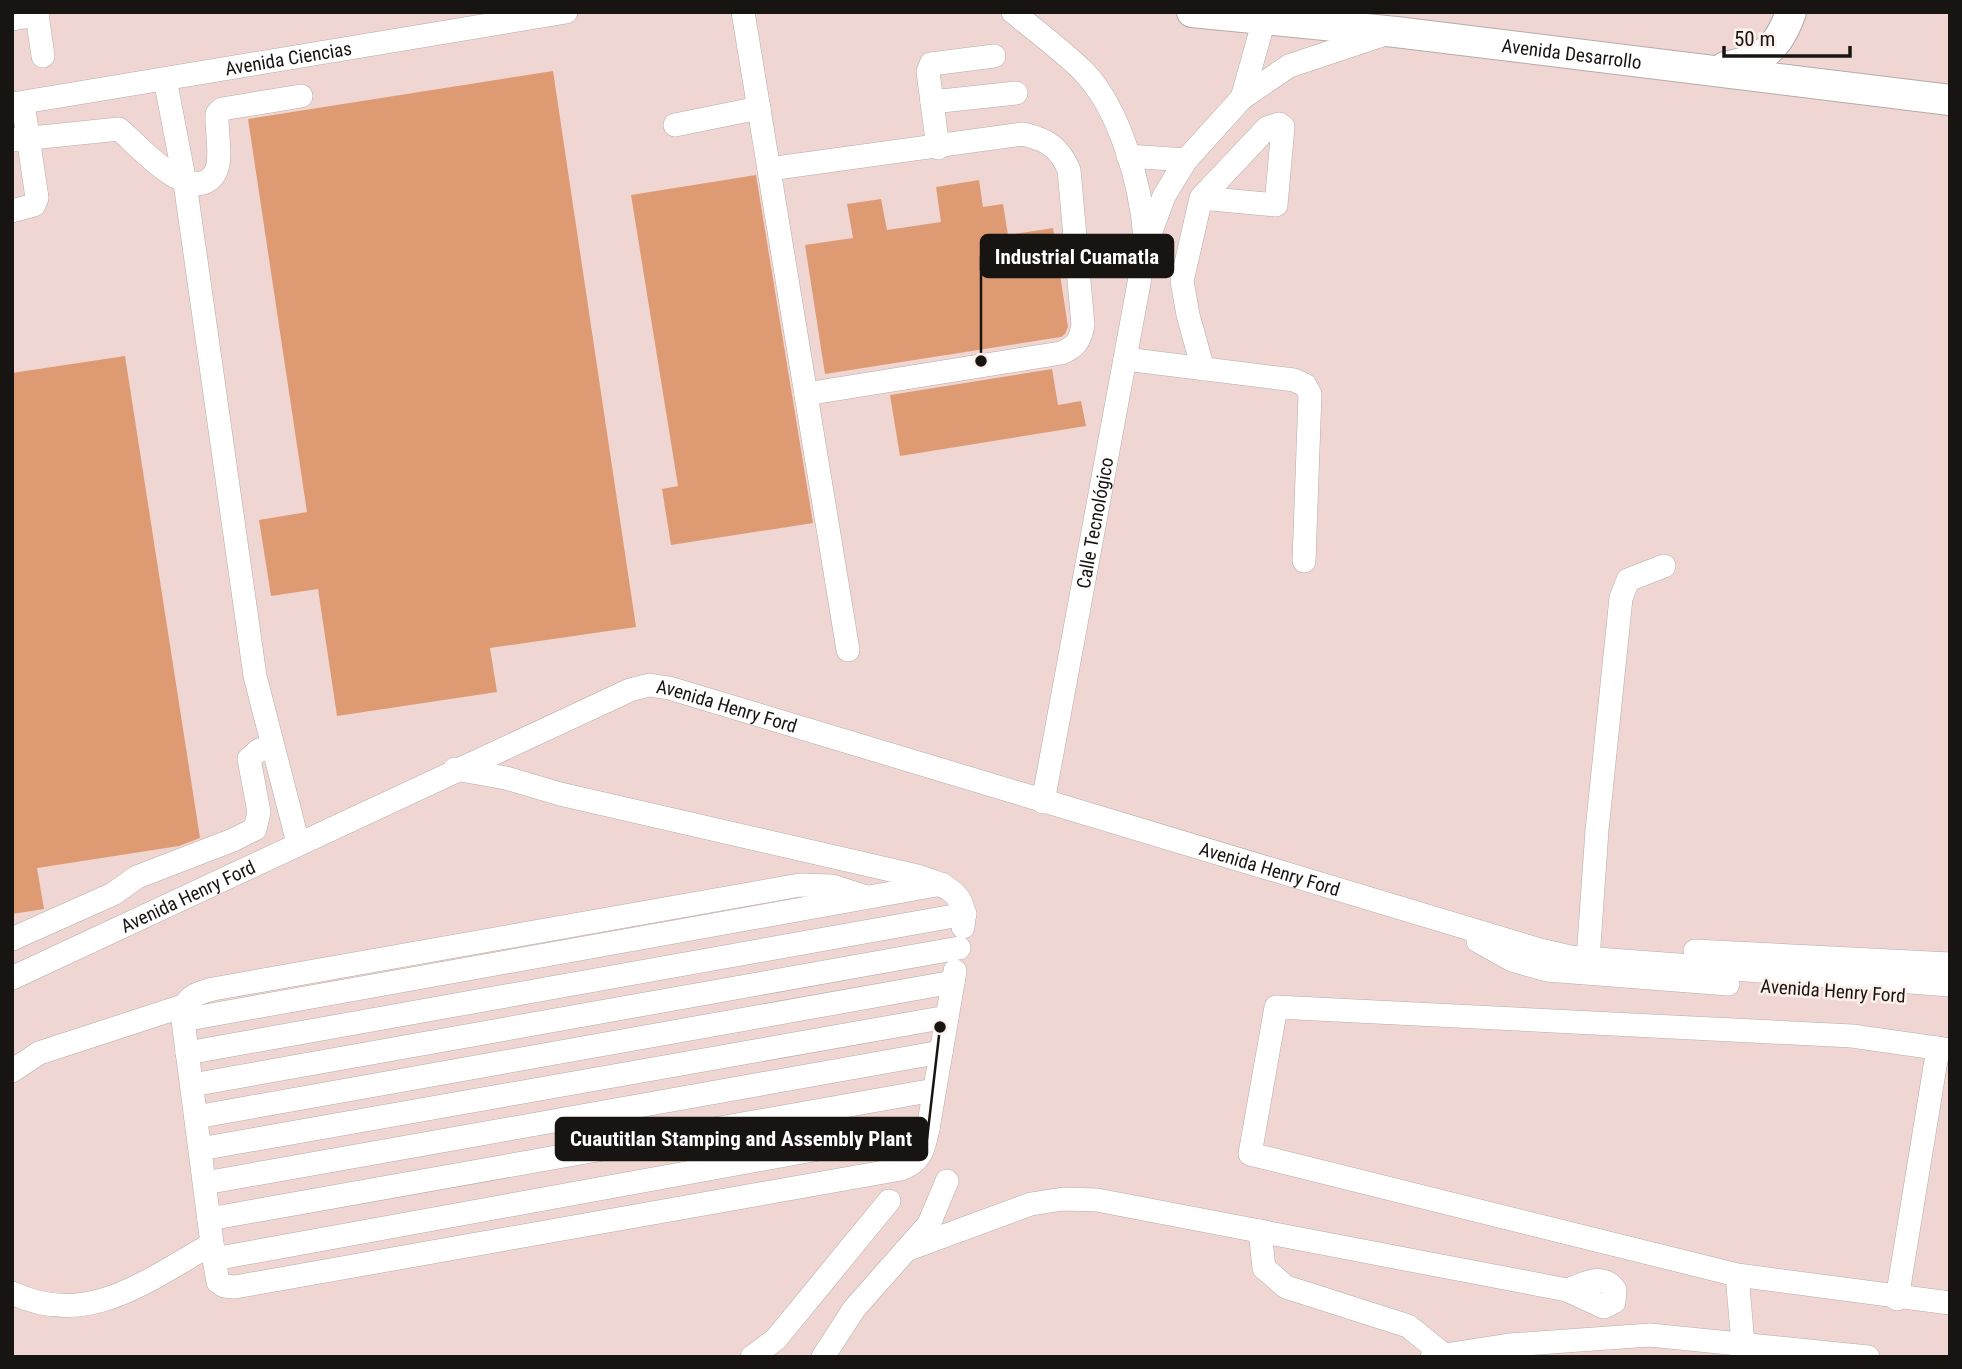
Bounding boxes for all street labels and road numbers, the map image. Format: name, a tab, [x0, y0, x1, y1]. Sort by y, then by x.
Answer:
street label: Avenida Desarrollo	[1500, 34, 1643, 74]
street label: Avenida Ciencias	[223, 36, 353, 80]
street label: Calle Tecnológico	[1071, 455, 1118, 590]
street label: Avenida Henry Ford	[655, 675, 800, 737]
street label: Avenida Henry Ford	[1197, 837, 1343, 901]
street label: Avenida Henry Ford	[117, 855, 259, 937]
street label: Avenida Henry Ford	[1760, 974, 1906, 1008]

